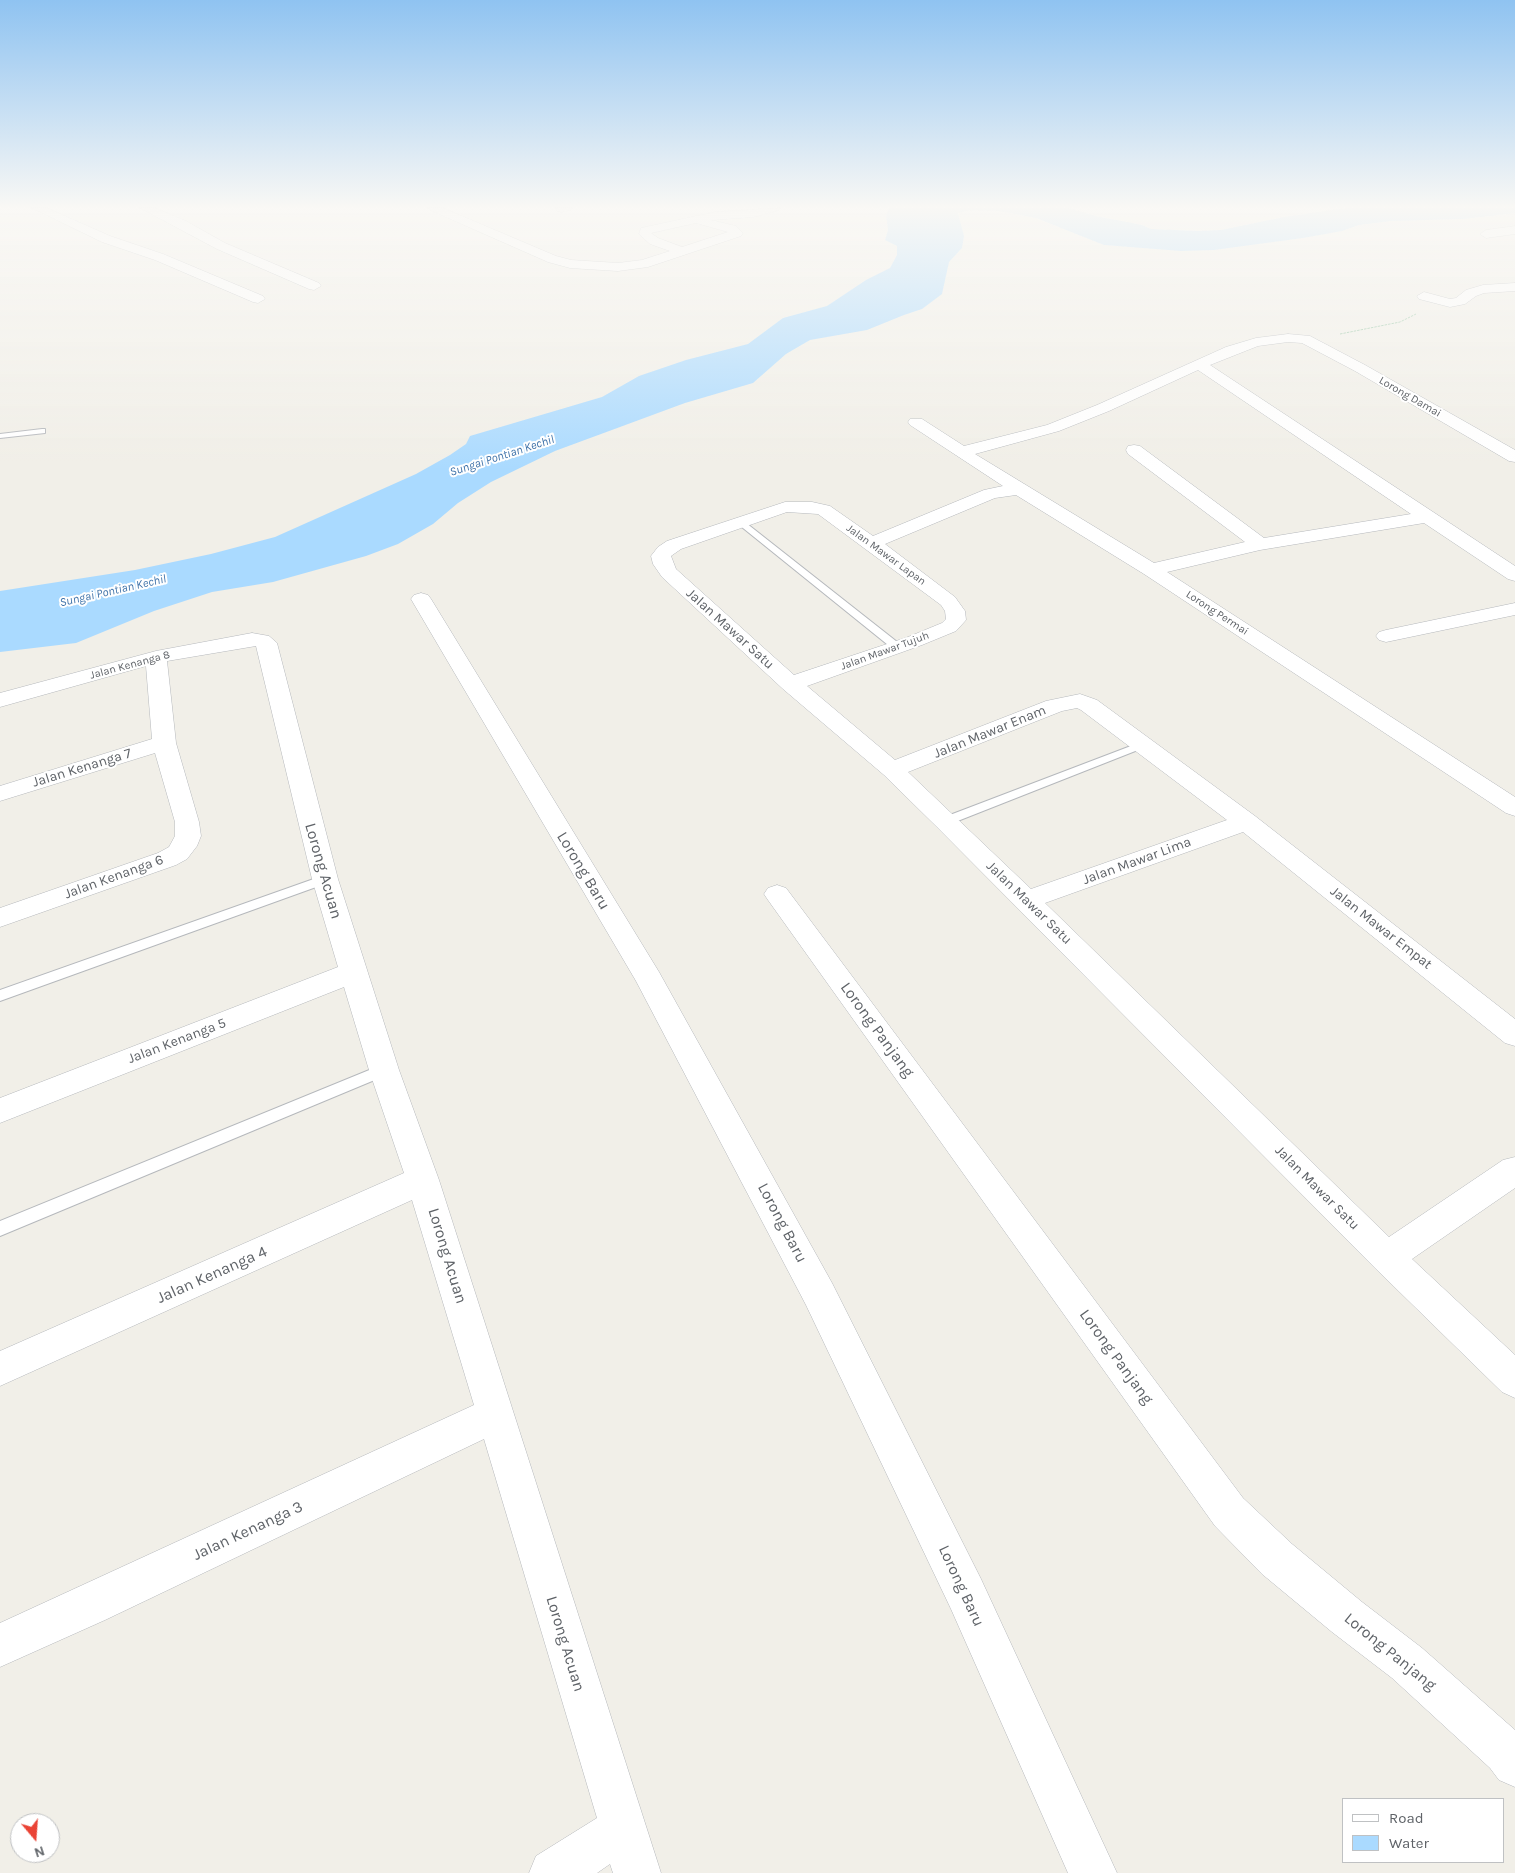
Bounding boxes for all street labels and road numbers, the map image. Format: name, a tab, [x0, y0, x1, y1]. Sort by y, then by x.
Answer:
street label: Lorong Damai	[1377, 374, 1443, 420]
street label: Jalan Mawar Lapan	[844, 522, 928, 588]
street label: Jalan Mawar Satu	[683, 585, 777, 673]
street label: Lorong Permai	[1183, 588, 1251, 638]
street label: Jalan Mawar Tujuh	[839, 629, 931, 673]
street label: Jalan Kenanga 8	[89, 648, 171, 682]
street label: Jalan Mawar Enam	[931, 702, 1049, 762]
street label: Jalan Kenanga 7	[31, 745, 133, 791]
street label: Lorong Acuan	[300, 821, 346, 921]
street label: Lorong Baru	[552, 829, 614, 913]
street label: Jalan Mawar Lima	[1081, 834, 1193, 888]
street label: Jalan Kenanga 6	[62, 851, 166, 903]
street label: Jalan Mawar Satu	[983, 858, 1075, 948]
street label: Jalan Mawar Empat	[1327, 883, 1435, 973]
street label: Lorong Panjang	[836, 979, 918, 1081]
street label: Jalan Kenanga 5	[125, 1015, 229, 1067]
street label: Jalan Mawar Satu	[1271, 1142, 1363, 1234]
street label: Lorong Baru	[753, 1180, 811, 1266]
street label: Lorong Acuan	[423, 1206, 471, 1306]
street label: Jalan Kenanga 4	[154, 1242, 270, 1308]
street label: Lorong Panjang	[1075, 1306, 1157, 1408]
street label: Jalan Kenanga 3	[190, 1497, 306, 1565]
street label: Lorong Baru	[934, 1542, 988, 1630]
street label: Lorong Acuan	[541, 1594, 589, 1694]
street label: Lorong Panjang	[1340, 1609, 1440, 1695]

